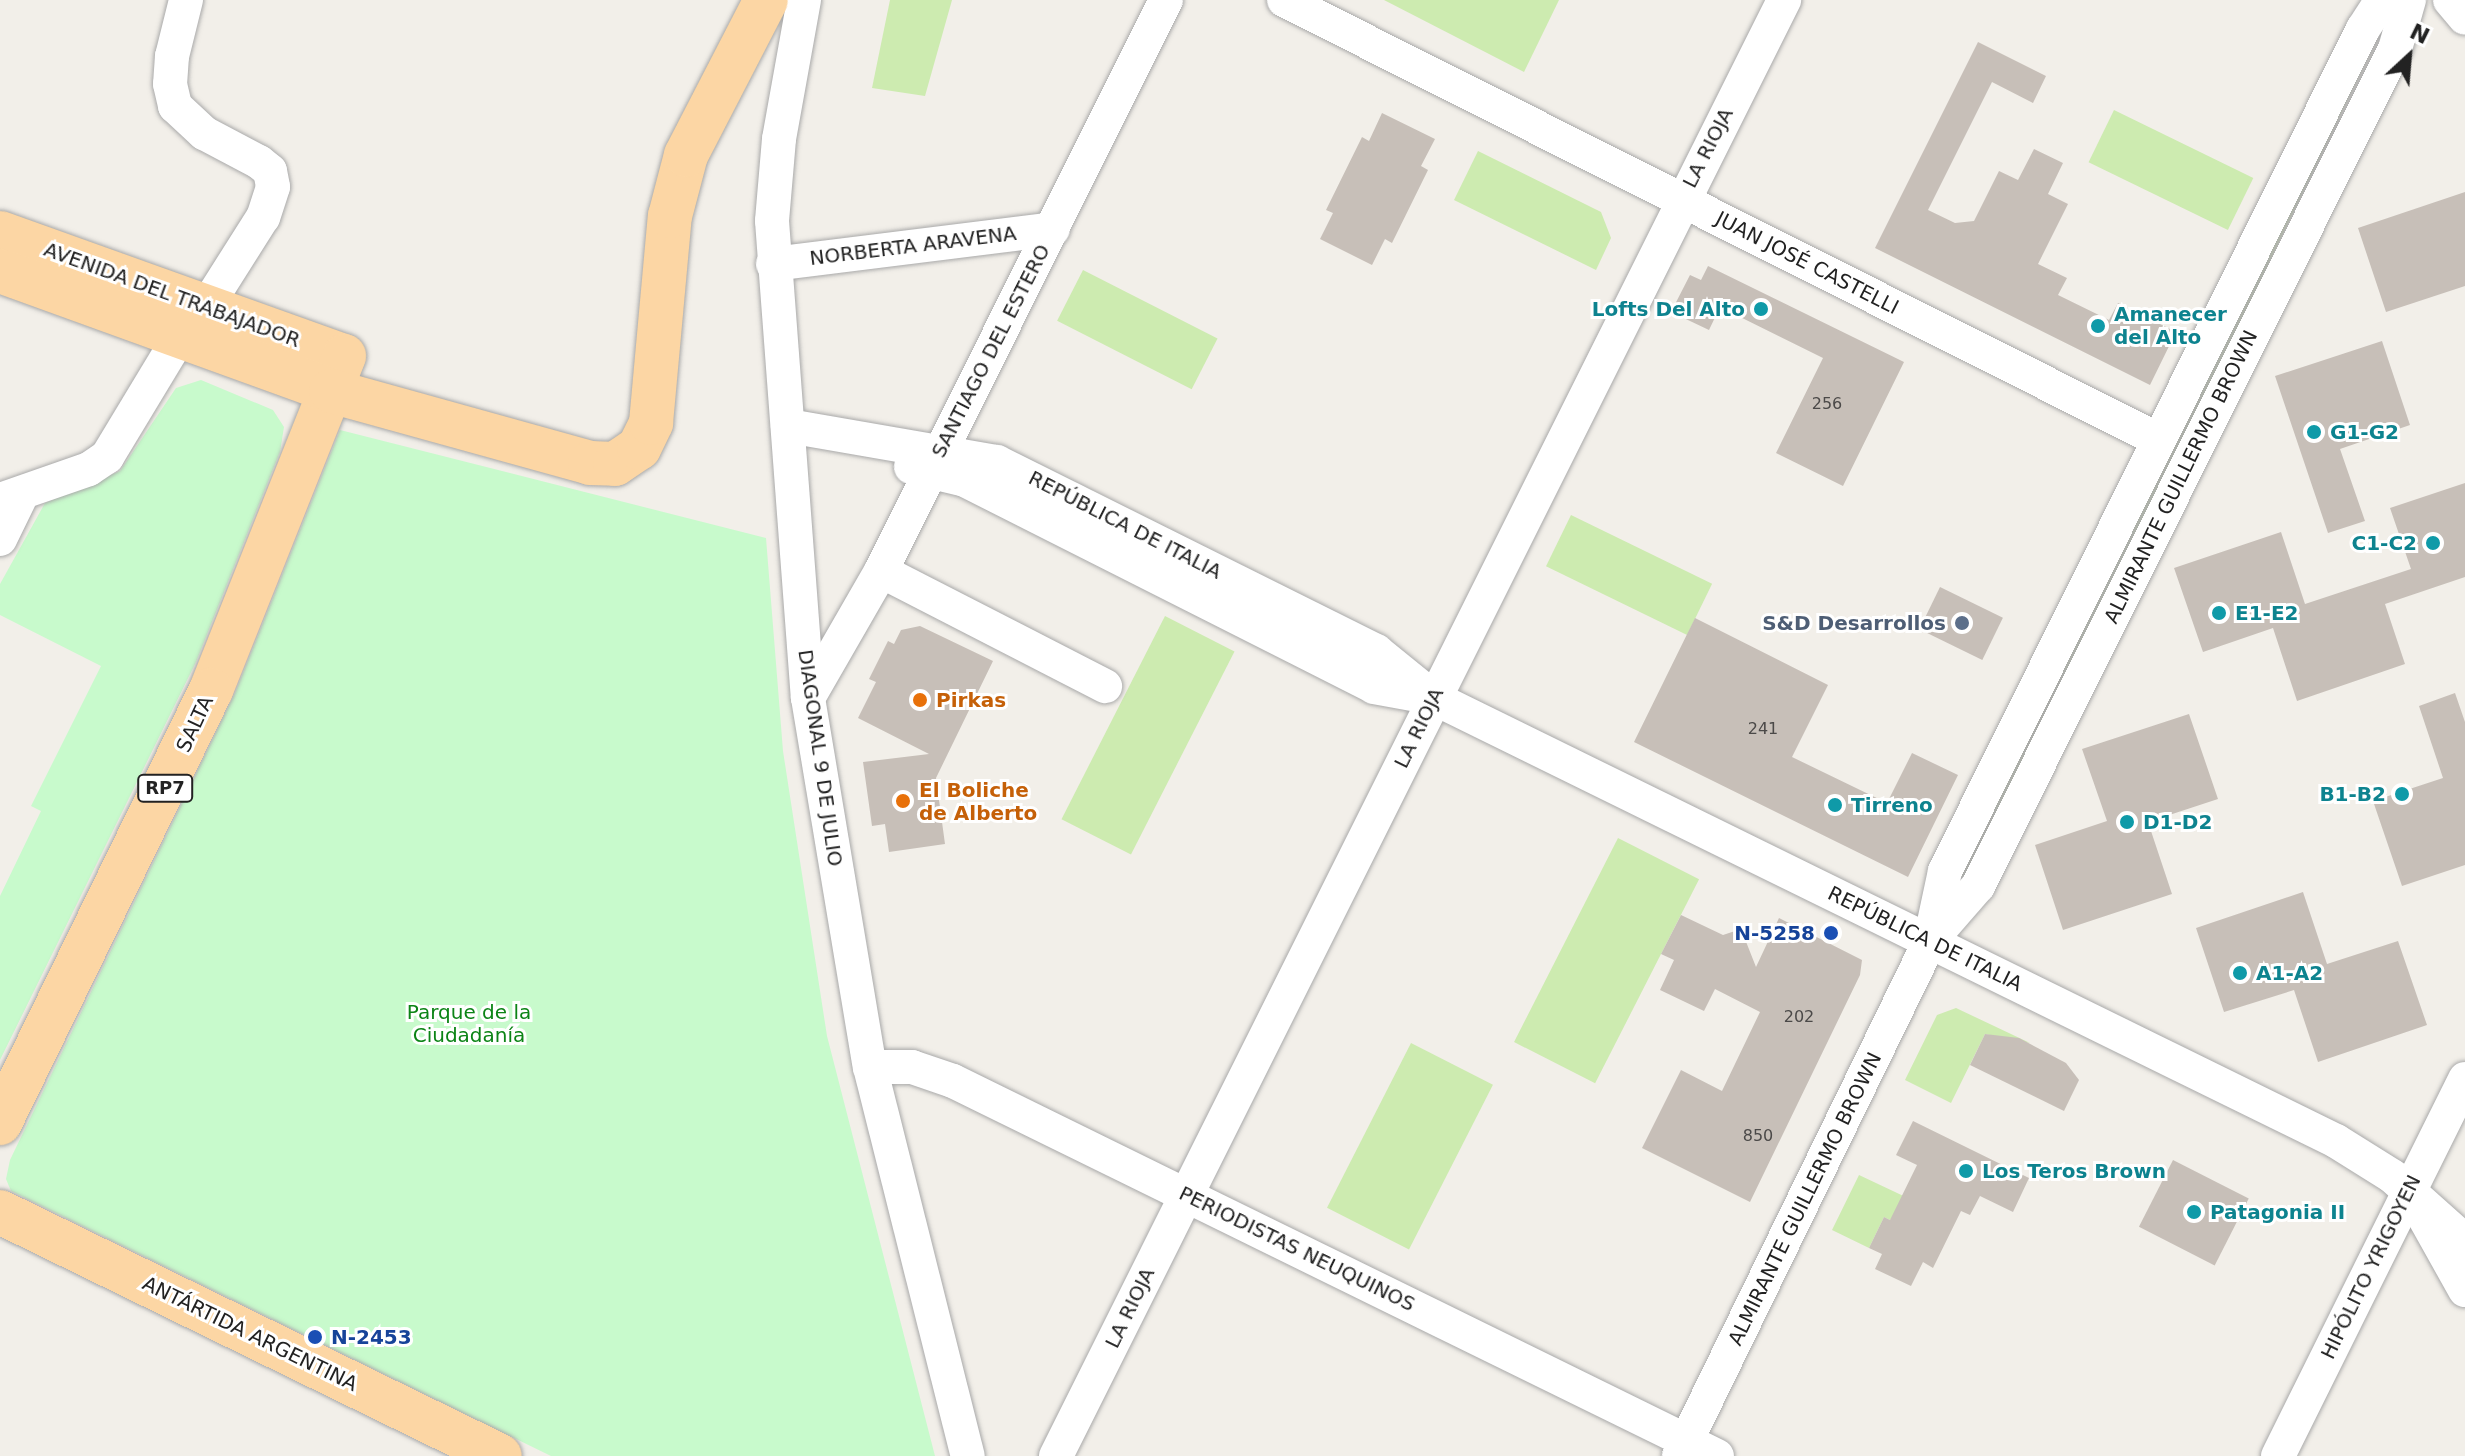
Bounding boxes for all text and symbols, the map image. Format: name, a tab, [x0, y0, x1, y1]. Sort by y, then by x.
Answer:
north arrow	[2369, 16, 2449, 96]
text: N	[2406, 19, 2433, 49]
street label: LA RIOJA	[1678, 104, 1738, 192]
street label: JUAN JOSÉ CASTELLI	[1711, 206, 1903, 320]
street label: NORBERTA ARAVENA	[808, 221, 1018, 271]
street label: AVENIDA DEL TRABAJADOR	[41, 237, 303, 353]
street label: SANTIAGO DEL ESTERO	[927, 240, 1055, 462]
place label: Lofts Del Alto	[1592, 297, 1745, 321]
marker: Lofts Del Alto	[1752, 300, 1770, 318]
place label: Amanecer del Alto	[2114, 302, 2227, 349]
marker: Amanecer del Alto	[2089, 317, 2107, 335]
street label: ALMIRANTE GUILLERMO BROWN	[2099, 326, 2263, 628]
house number: 256	[1812, 394, 1842, 414]
place label: G1-G2	[2330, 420, 2399, 444]
marker: G1-G2	[2305, 423, 2323, 441]
street label: REPÚBLICA DE ITALIA	[1024, 466, 1226, 584]
place label: C1-C2	[2352, 531, 2417, 555]
marker: C1-C2	[2424, 534, 2442, 552]
place label: E1-E2	[2235, 601, 2298, 625]
marker: E1-E2	[2210, 604, 2228, 622]
place label: S&D Desarrollos	[1762, 611, 1946, 635]
marker: S&D Desarrollos	[1953, 614, 1971, 632]
street label: DIAGONAL 9 DE JULIO	[793, 648, 847, 868]
street label: LA RIOJA	[1389, 684, 1449, 772]
place label: Pirkas	[936, 688, 1006, 712]
marker: Pirkas	[911, 691, 929, 709]
street label: SALTA	[172, 692, 218, 756]
house number: 241	[1748, 719, 1778, 739]
road number: RP7	[137, 774, 193, 802]
place label: El Boliche de Alberto	[919, 778, 1037, 825]
place label: B1-B2	[2319, 782, 2386, 806]
marker: B1-B2	[2393, 785, 2411, 803]
marker: El Boliche de Alberto	[894, 792, 912, 810]
place label: Tirreno	[1851, 793, 1933, 817]
marker: Tirreno	[1826, 796, 1844, 814]
place label: D1-D2	[2143, 810, 2212, 834]
marker: D1-D2	[2118, 813, 2136, 831]
street label: REPÚBLICA DE ITALIA	[1824, 881, 2026, 997]
place label: N-5258	[1734, 921, 1815, 945]
marker: N-5258	[1822, 924, 1840, 942]
place label: A1-A2	[2256, 961, 2323, 985]
marker: A1-A2	[2231, 964, 2249, 982]
park label: Parque de la Ciudadanía	[407, 1001, 531, 1048]
house number: 202	[1784, 1007, 1814, 1027]
street label: ALMIRANTE GUILLERMO BROWN	[1723, 1048, 1887, 1350]
house number: 850	[1743, 1126, 1773, 1146]
place label: Los Teros Brown	[1982, 1159, 2166, 1183]
marker: Los Teros Brown	[1957, 1162, 1975, 1180]
street label: HIPÓLITO YRIGOYEN	[2316, 1171, 2426, 1363]
street label: PERIODISTAS NEUQUINOS	[1175, 1181, 1419, 1317]
place label: Patagonia II	[2210, 1200, 2345, 1224]
marker: Patagonia II	[2185, 1203, 2203, 1221]
street label: LA RIOJA	[1100, 1264, 1160, 1352]
street label: ANTÁRTIDA ARGENTINA	[139, 1271, 361, 1397]
place label: N-2453	[331, 1325, 412, 1349]
marker: N-2453	[306, 1328, 324, 1346]

